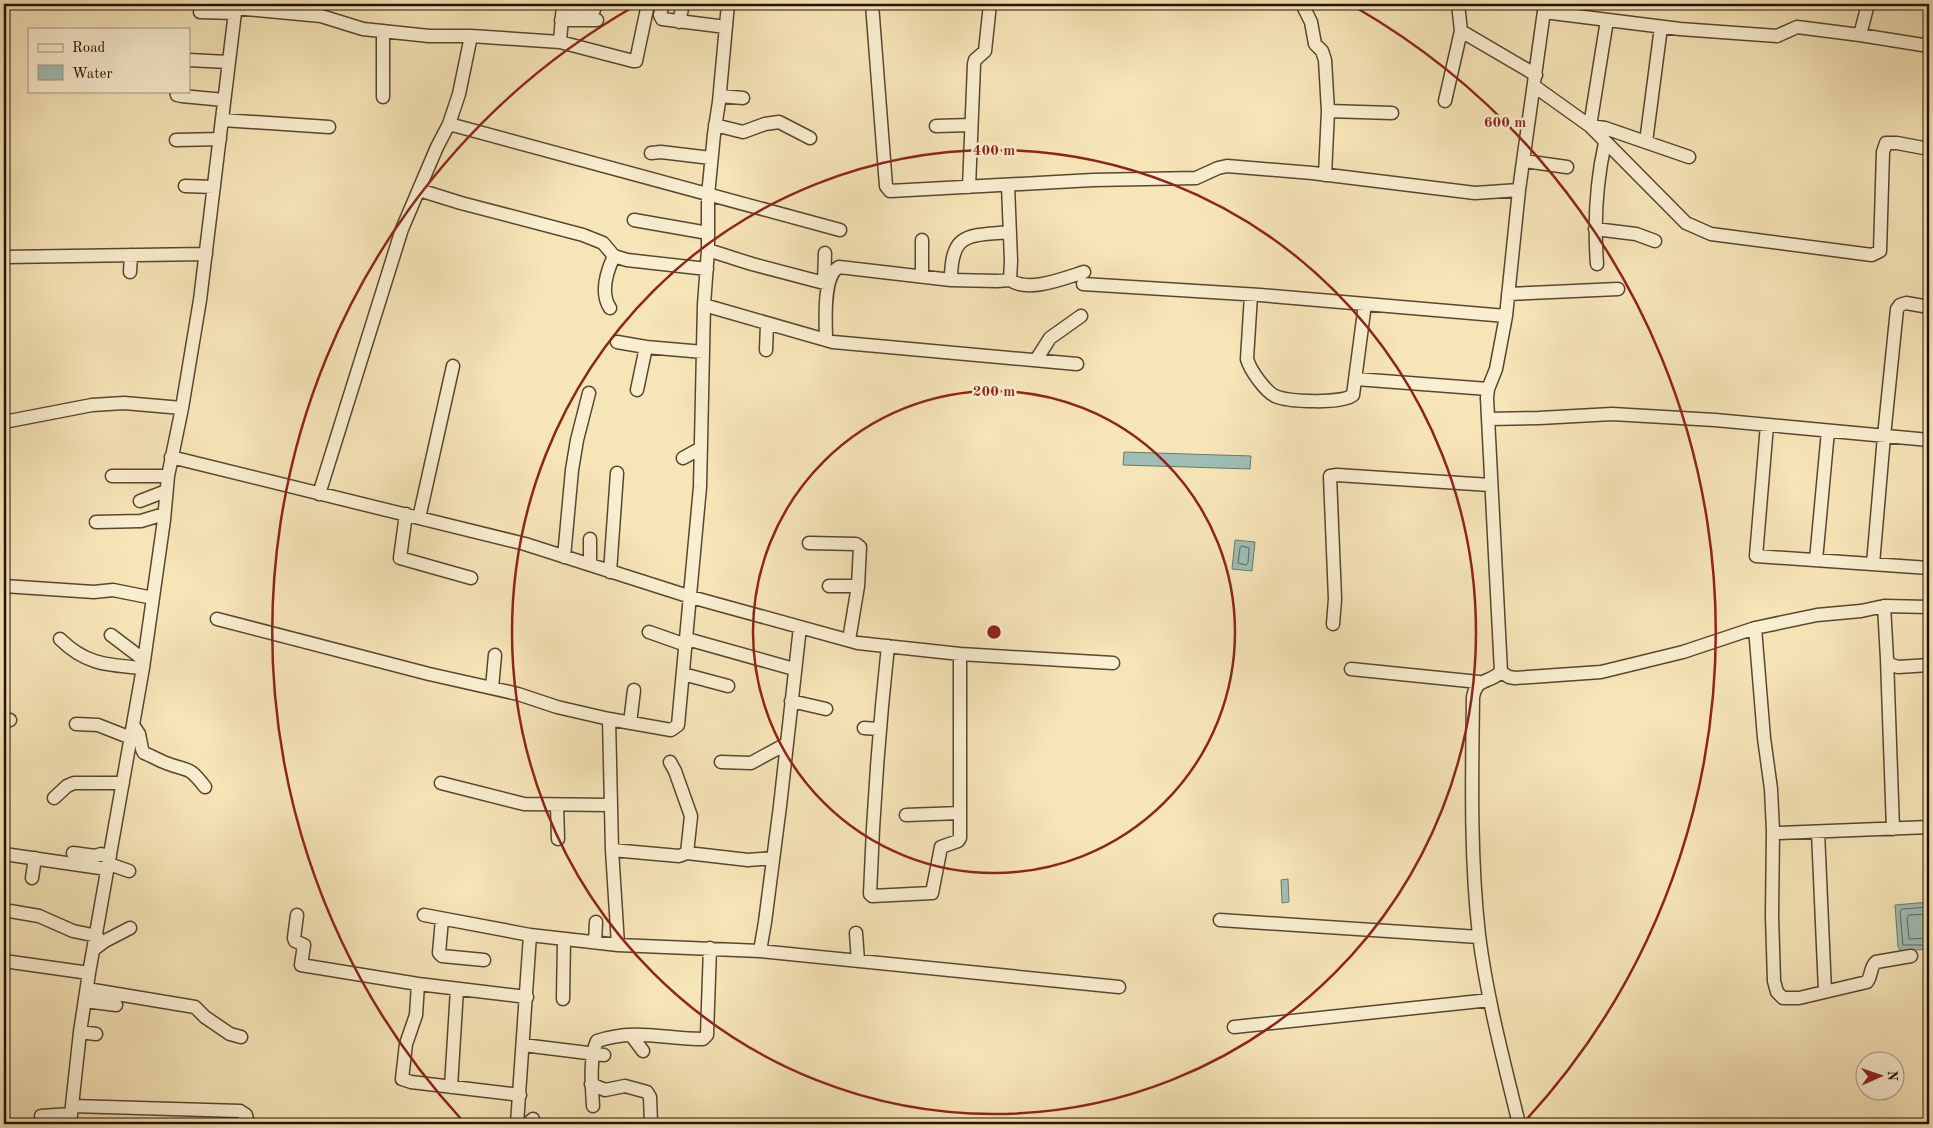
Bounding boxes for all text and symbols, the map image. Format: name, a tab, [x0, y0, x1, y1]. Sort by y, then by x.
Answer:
legend	[28, 28, 190, 92]
text: Road	[72, 41, 106, 56]
text: Water	[72, 67, 113, 82]
text: 600 m	[1484, 116, 1526, 131]
text: 400 m	[973, 144, 1015, 159]
text: 200 m	[973, 385, 1015, 400]
centre of rings	[985, 623, 1003, 641]
north arrow	[1856, 1050, 1906, 1100]
text: N	[1885, 1070, 1899, 1081]

